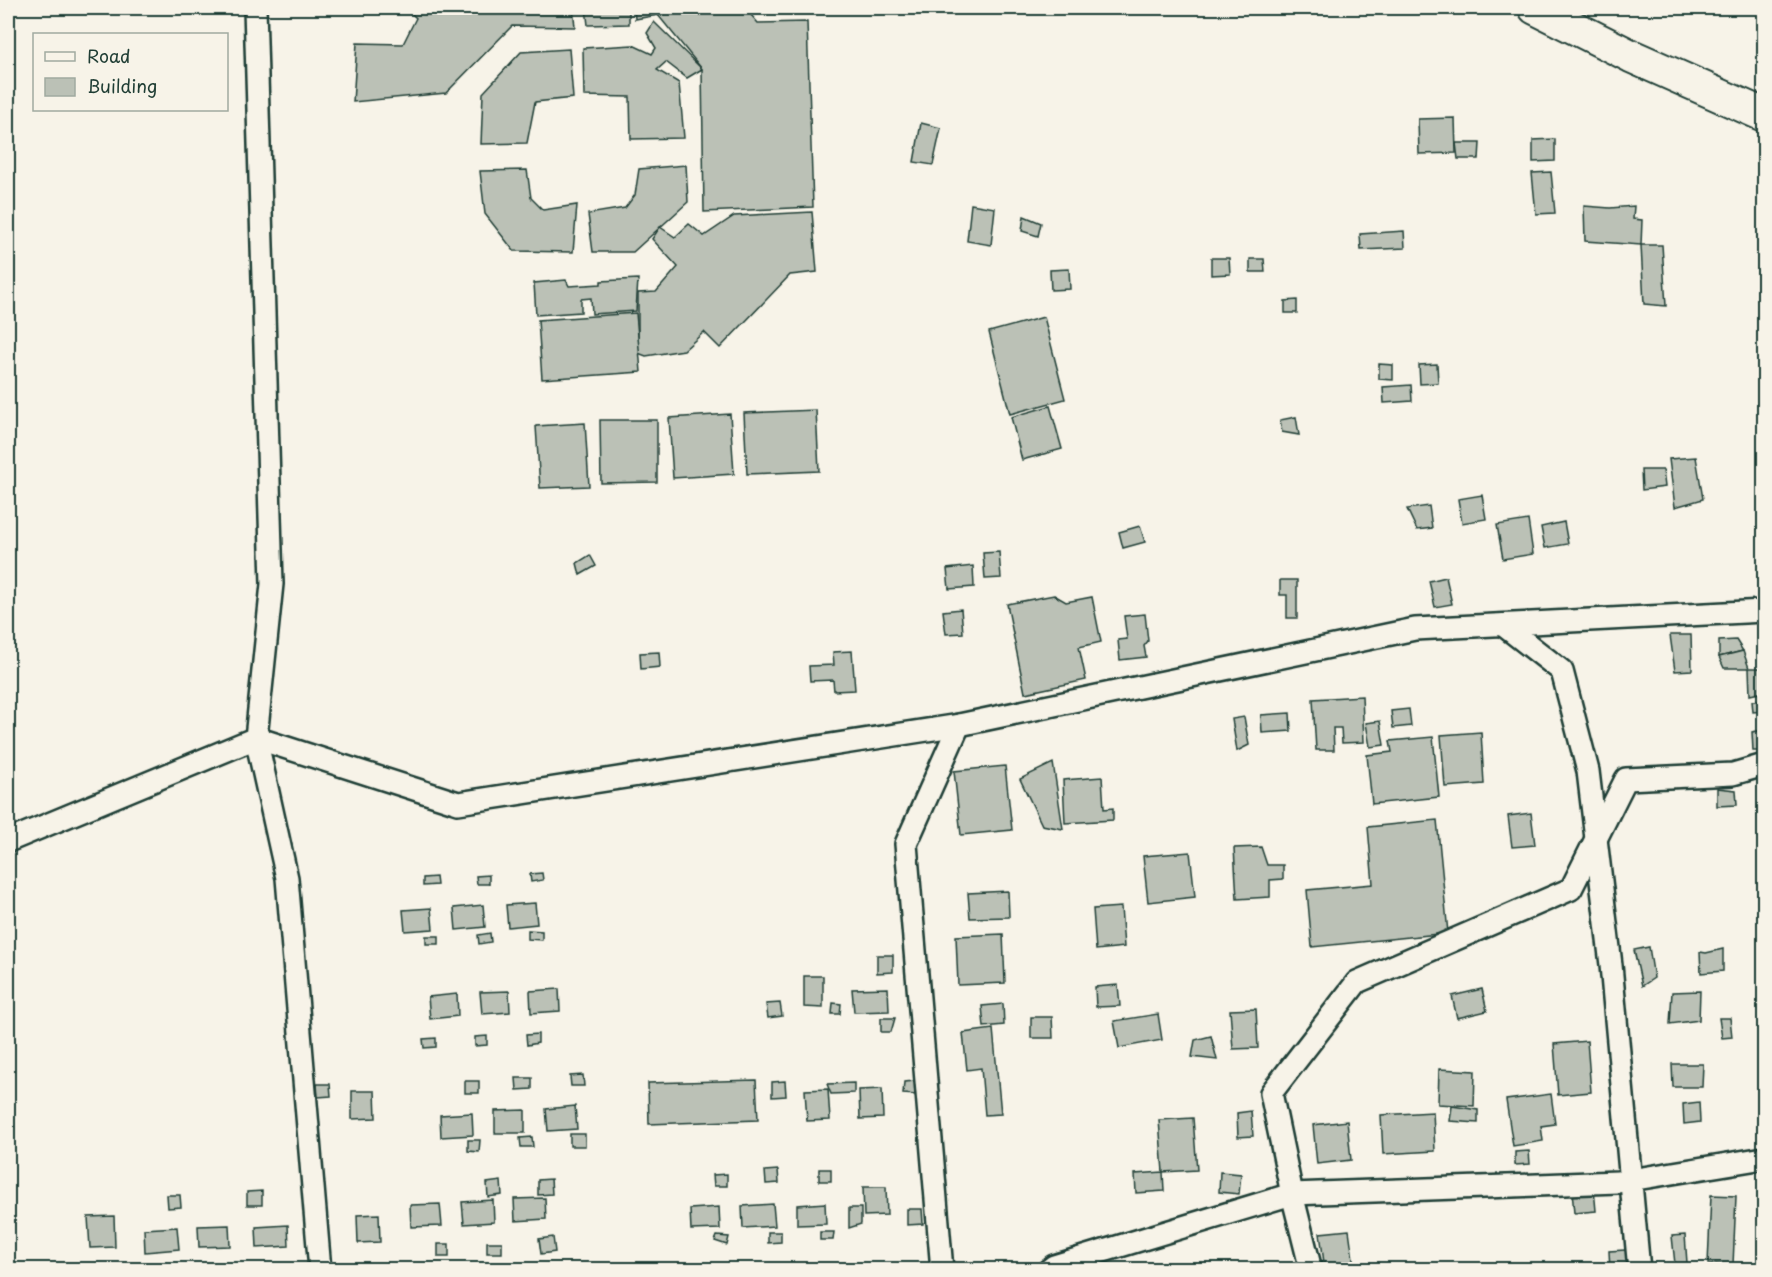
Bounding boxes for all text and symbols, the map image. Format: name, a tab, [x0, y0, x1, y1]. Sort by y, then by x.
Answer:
legend	[33, 33, 228, 111]
text: Road	[87, 42, 131, 69]
text: Building	[87, 72, 157, 99]

